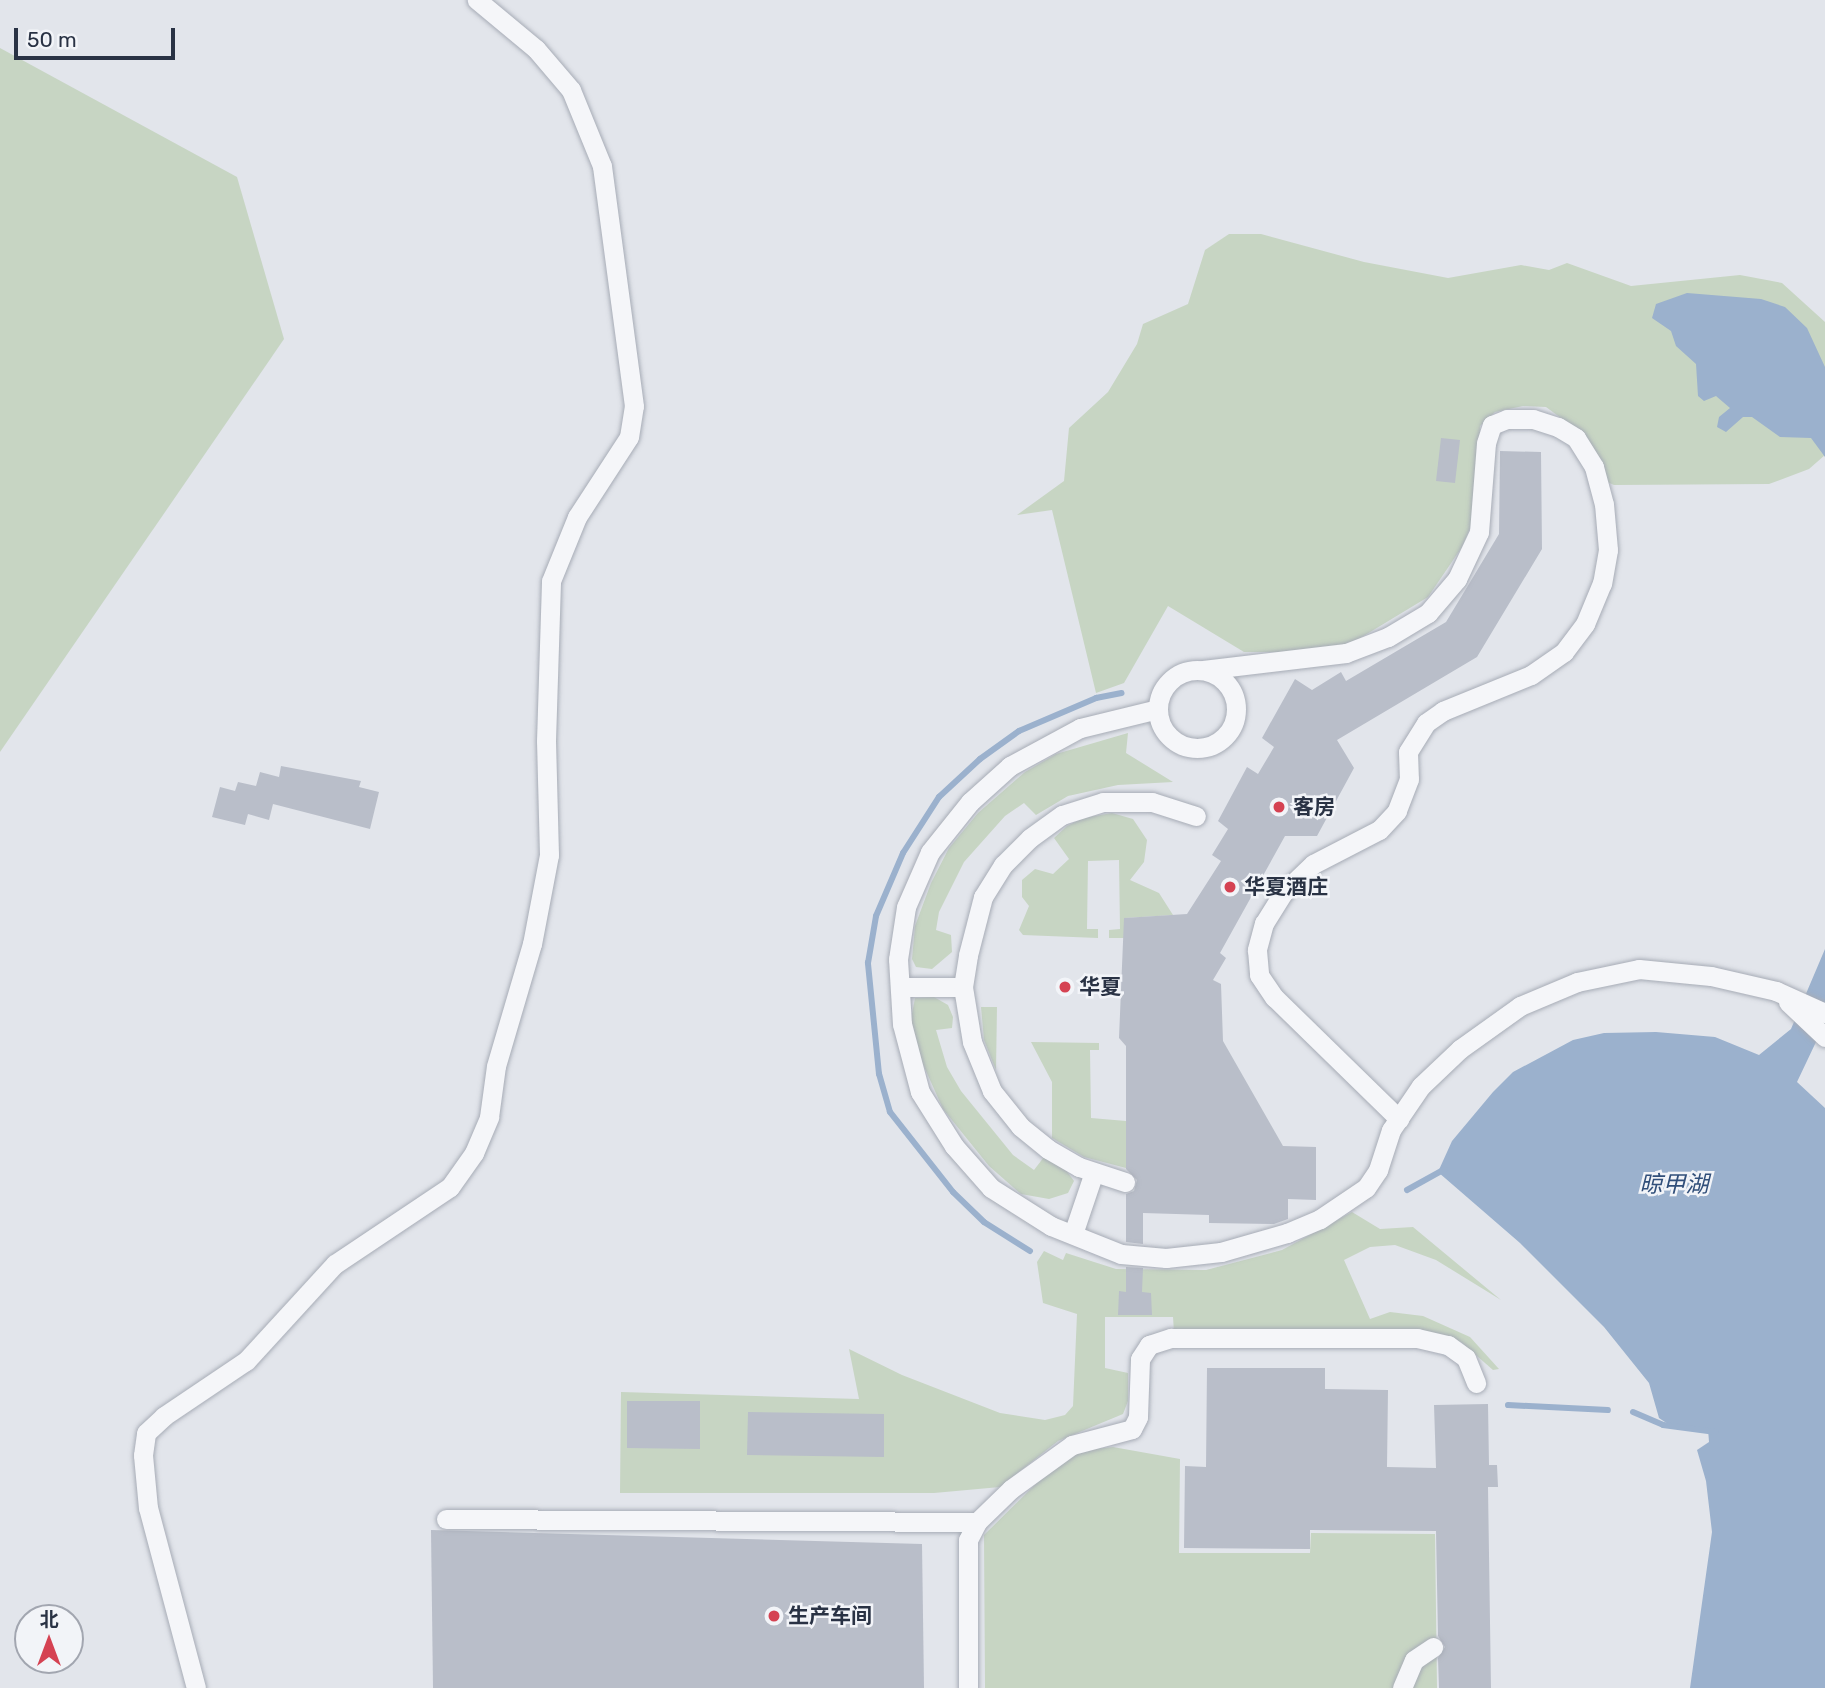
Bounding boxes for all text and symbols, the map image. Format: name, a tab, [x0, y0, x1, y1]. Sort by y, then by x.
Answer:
scale bar	[18, 14, 178, 58]
text: 50 m	[27, 27, 77, 52]
place label: 客房	[1293, 794, 1335, 820]
marker: 客房	[1271, 799, 1287, 815]
place label: 华夏酒庄	[1244, 874, 1328, 900]
marker: 华夏酒庄	[1222, 879, 1238, 895]
place label: 华夏	[1079, 974, 1121, 1000]
marker: 华夏	[1057, 979, 1073, 995]
water label: 晾甲湖	[1640, 1170, 1708, 1198]
place label: 生产车间	[788, 1603, 872, 1629]
north arrow	[14, 1604, 84, 1674]
text: 北	[39, 1608, 59, 1631]
marker: 生产车间	[766, 1608, 782, 1624]

